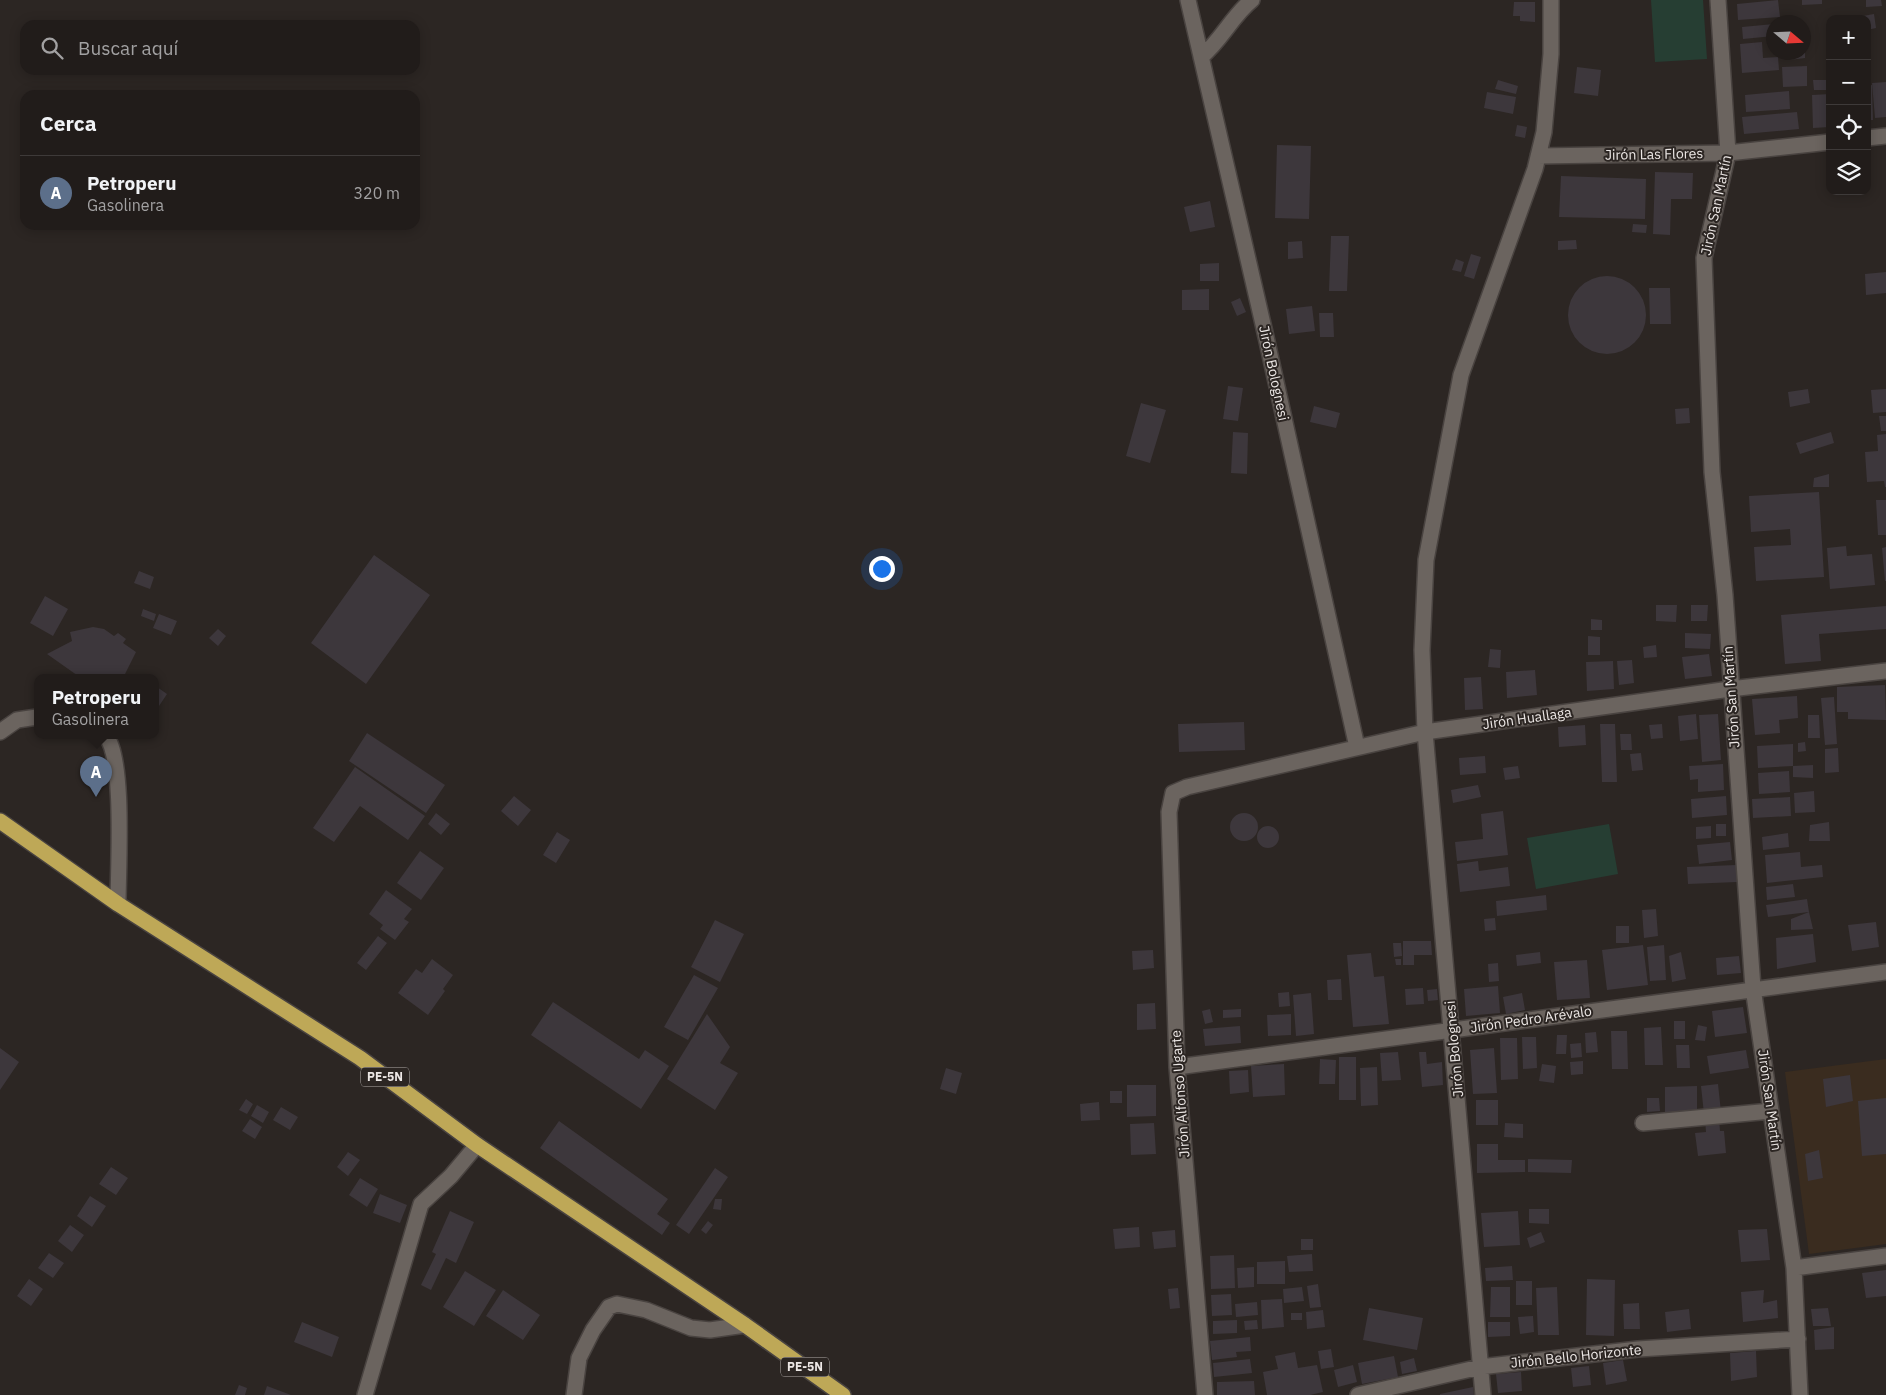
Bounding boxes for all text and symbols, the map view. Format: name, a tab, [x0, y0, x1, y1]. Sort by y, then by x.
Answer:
north arrow	[1766, 15, 1811, 60]
map controls	[1826, 15, 1871, 195]
button: +	[1826, 15, 1871, 60]
search box	[20, 20, 420, 75]
icon: search	[38, 34, 66, 62]
text: Buscar aquí	[78, 36, 178, 60]
button: −	[1826, 60, 1871, 105]
button: locate	[1826, 105, 1871, 150]
text: Cerca	[40, 109, 97, 137]
street label: Jirón Las Flores	[1605, 144, 1704, 164]
button: layers	[1826, 150, 1871, 195]
street label: Jirón San Martín	[1697, 153, 1735, 257]
text: Petroperu	[87, 171, 177, 195]
text: A	[51, 183, 61, 203]
text: 320 m	[353, 183, 400, 203]
text: Gasolinera	[87, 195, 164, 215]
street label: Jirón Bolognesi	[1255, 324, 1293, 422]
your location	[869, 556, 895, 582]
street label: Jirón San Martín	[1718, 645, 1744, 749]
popup	[34, 674, 159, 739]
text: Petroperu	[52, 685, 141, 709]
street label: Jirón Huallaga	[1481, 703, 1573, 733]
text: Gasolinera	[52, 709, 129, 729]
pin: A	[80, 756, 112, 797]
street label: Jirón Bolognesi	[1441, 1000, 1467, 1098]
street label: Jirón Pedro Arévalo	[1469, 1002, 1593, 1036]
street label: Jirón Alfonso Ugarte	[1167, 1029, 1193, 1158]
street label: Jirón San Martín	[1754, 1048, 1786, 1152]
road number: PE-5N	[361, 1068, 409, 1086]
street label: Jirón Bello Horizonte	[1510, 1340, 1643, 1372]
road number: PE-5N	[781, 1358, 829, 1376]

